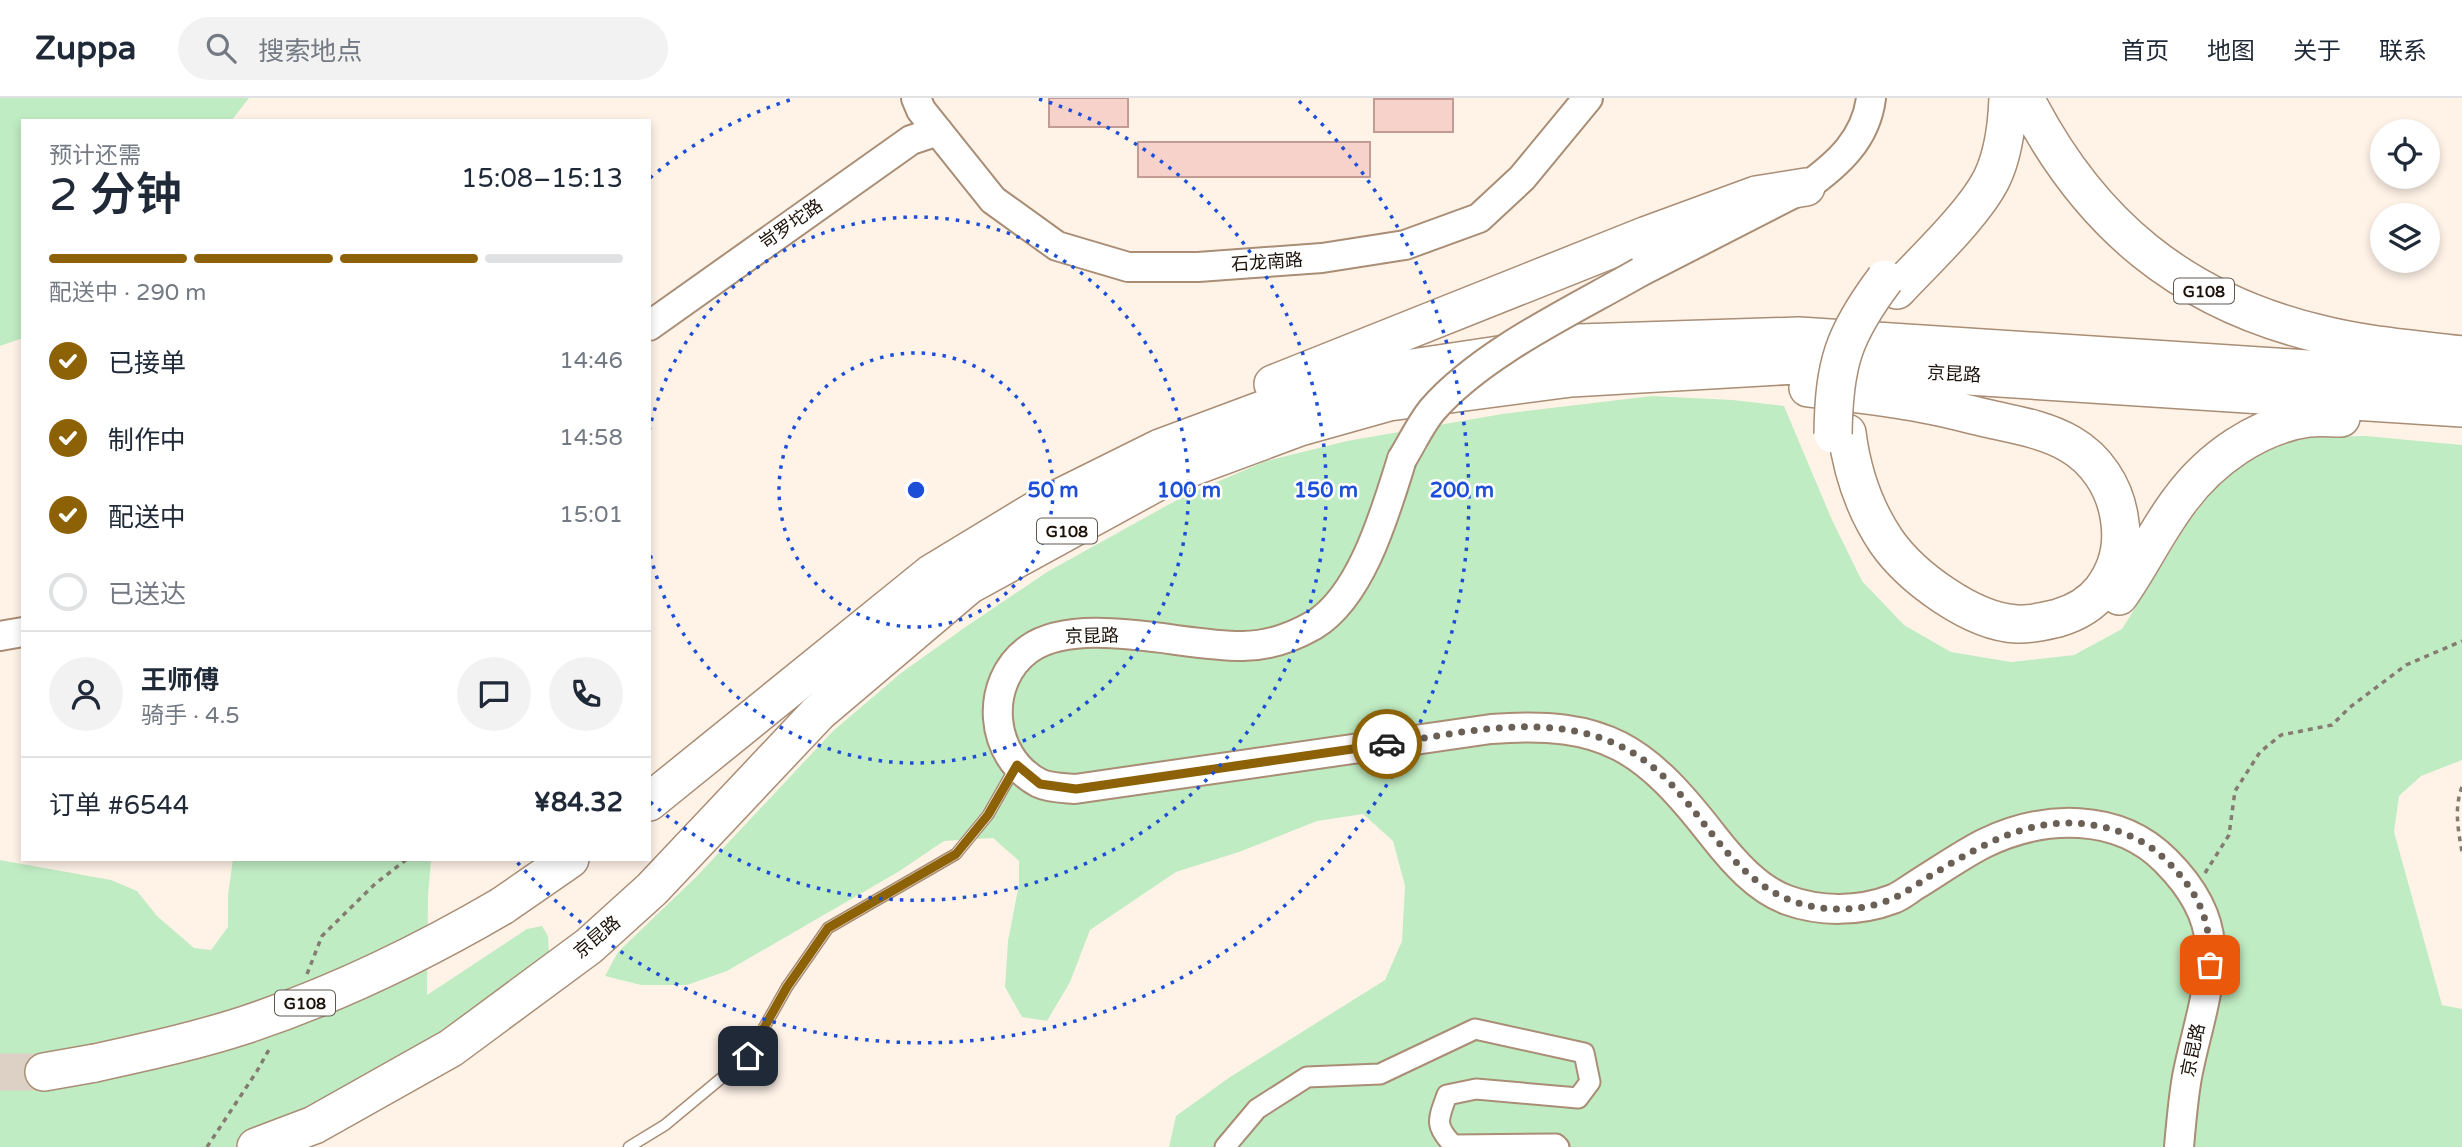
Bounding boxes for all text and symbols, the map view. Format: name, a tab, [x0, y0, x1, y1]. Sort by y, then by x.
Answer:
search box	[178, 17, 668, 80]
text: Zuppa	[35, 29, 136, 68]
icon: search	[202, 29, 240, 67]
text: 搜索地点	[258, 36, 362, 67]
text: 首页	[2121, 37, 2169, 66]
text: 地图	[2207, 37, 2255, 66]
text: 关于	[2293, 37, 2341, 66]
text: 联系	[2379, 37, 2427, 66]
map controls	[2370, 119, 2440, 273]
button: locate	[2370, 119, 2440, 189]
text: 预计还需	[49, 142, 141, 170]
text: 15:08–15:13	[461, 163, 623, 194]
text: 2 分钟	[49, 168, 182, 223]
street label: 岢罗坨路	[755, 194, 827, 254]
button: layers	[2370, 203, 2440, 273]
street label: 石龙南路	[1230, 249, 1304, 275]
text: 配送中 · 290 m	[49, 279, 206, 307]
road number: G108	[2174, 279, 2234, 304]
icon: check	[49, 342, 87, 380]
text: 14:46	[559, 347, 623, 375]
text: 已接单	[108, 348, 186, 379]
street label: 京昆路	[1926, 362, 1982, 386]
icon: check	[49, 419, 87, 457]
text: 14:58	[559, 424, 623, 452]
text: 制作中	[108, 425, 186, 456]
centre of rings	[904, 478, 928, 502]
text: 50 m	[1027, 478, 1079, 503]
text: 100 m	[1157, 478, 1221, 503]
text: 150 m	[1294, 478, 1358, 503]
text: 200 m	[1430, 478, 1494, 503]
icon: check	[49, 496, 87, 534]
text: 15:01	[559, 501, 623, 529]
text: 配送中	[108, 502, 186, 533]
road number: G108	[1037, 518, 1097, 544]
text: 已送达	[108, 579, 186, 610]
street label: 京昆路	[1065, 625, 1119, 647]
button: person	[49, 657, 123, 731]
button: chat	[457, 657, 531, 731]
button: phone	[549, 657, 623, 731]
text: 王师傅	[141, 665, 219, 696]
text: 骑手 · 4.5	[141, 702, 240, 730]
courier	[1352, 709, 1422, 779]
icon: car	[1368, 725, 1406, 763]
text: ¥84.32	[534, 787, 623, 818]
text: 订单 #6544	[49, 790, 189, 821]
street label: 京昆路	[569, 911, 625, 963]
pin	[2180, 935, 2240, 995]
icon: bag	[2191, 946, 2229, 984]
road number: G108	[275, 990, 335, 1015]
street label: 京昆路	[2177, 1021, 2209, 1079]
pin	[718, 1026, 778, 1086]
icon: home	[729, 1037, 767, 1075]

